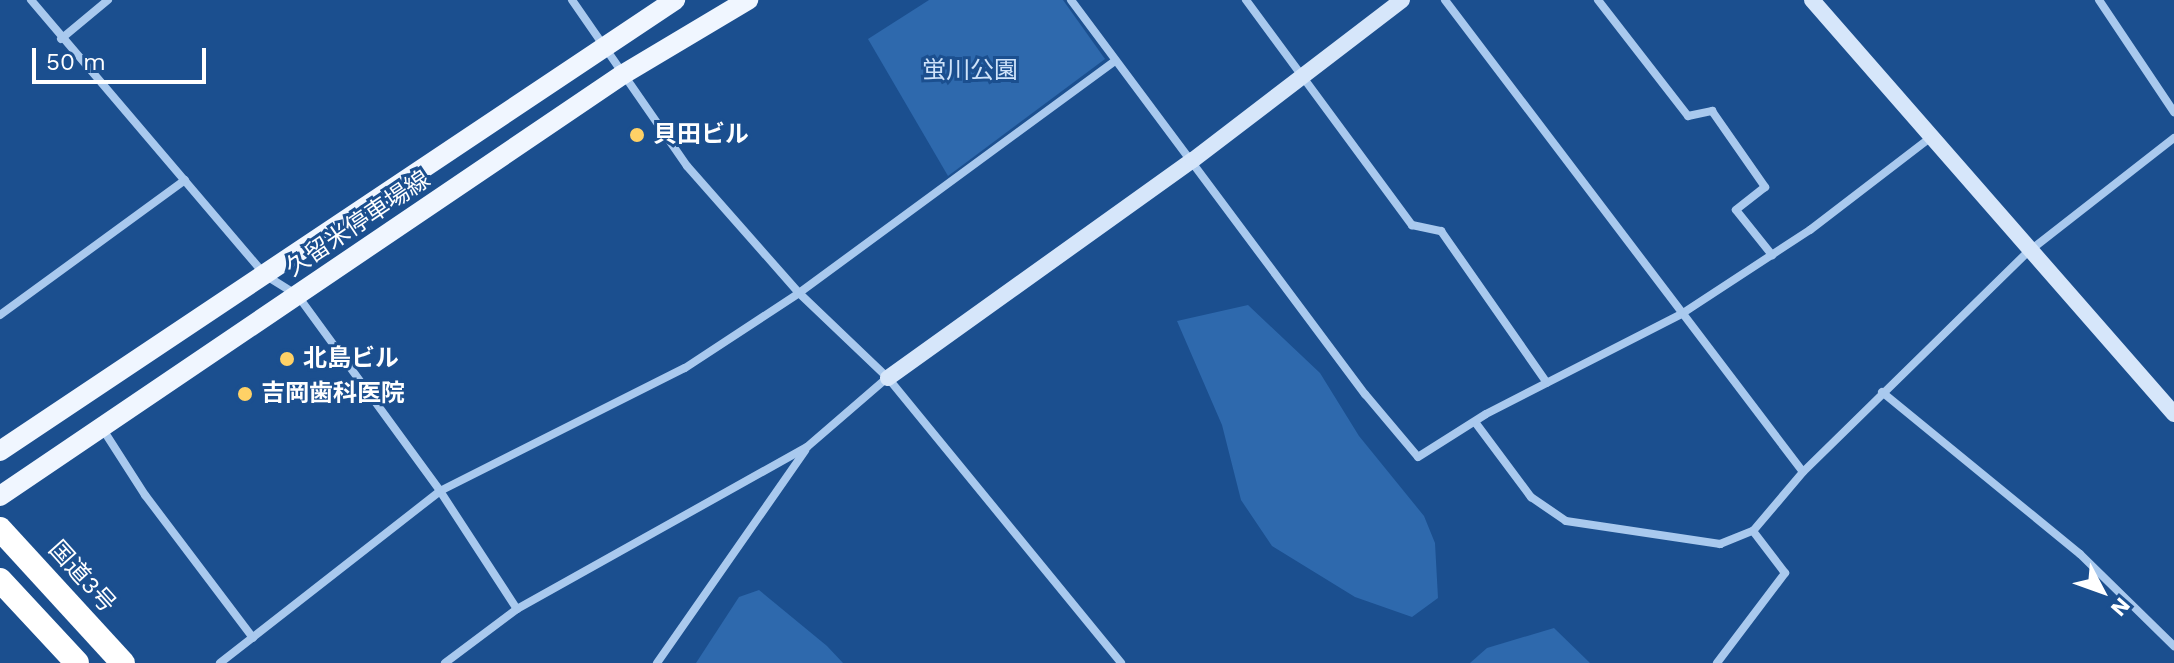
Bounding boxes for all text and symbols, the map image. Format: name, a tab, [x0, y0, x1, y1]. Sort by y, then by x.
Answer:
scale bar	[36, 32, 210, 82]
text: 50 m	[46, 48, 106, 76]
park label: 蛍川公園	[922, 57, 1018, 85]
place label: 貝田ビル	[653, 121, 749, 149]
marker: 貝田ビル	[628, 126, 646, 144]
street label: 久留米停車場線	[280, 165, 436, 283]
place label: 北島ビル	[303, 345, 399, 373]
marker: 北島ビル	[278, 350, 296, 368]
place label: 吉岡歯科医院	[261, 380, 405, 408]
marker: 吉岡歯科医院	[236, 385, 254, 403]
street label: 国道3号	[43, 535, 121, 619]
north arrow	[2062, 551, 2142, 631]
text: N	[2106, 593, 2135, 621]

